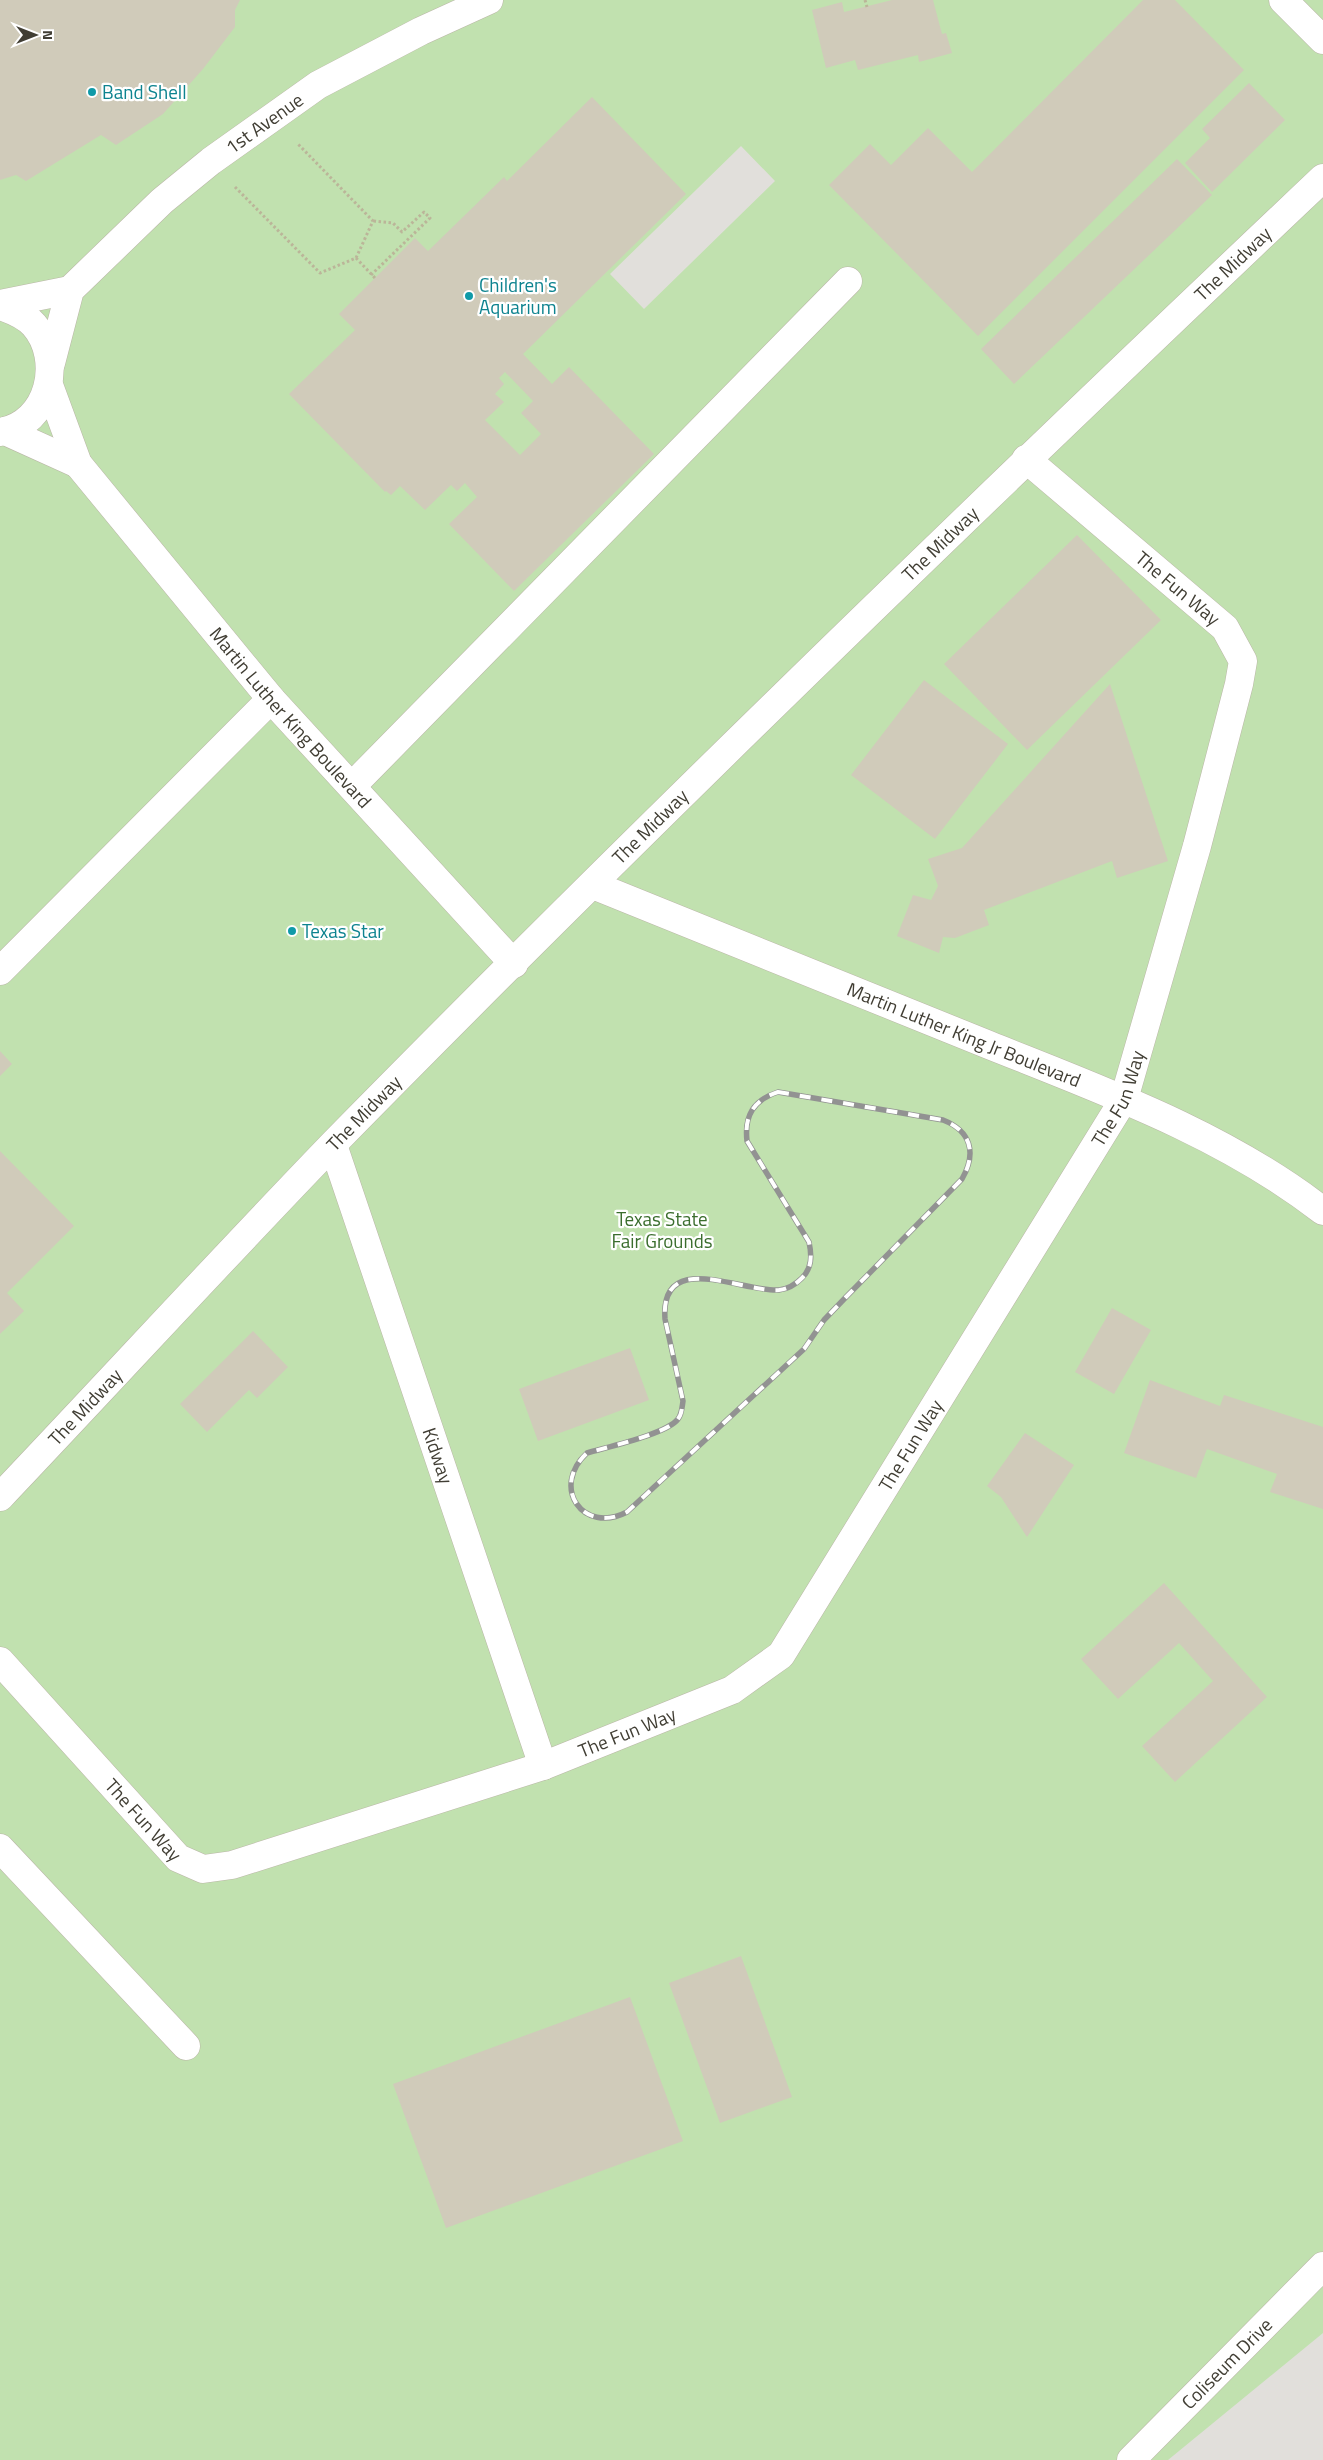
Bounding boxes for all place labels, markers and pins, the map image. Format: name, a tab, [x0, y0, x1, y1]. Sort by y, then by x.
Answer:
place label: Band Shell	[102, 77, 187, 106]
marker: Band Shell	[86, 86, 98, 98]
place label: Children's Aquarium	[479, 270, 557, 321]
marker: Children's Aquarium	[463, 290, 475, 302]
place label: Texas Star	[302, 916, 384, 945]
marker: Texas Star	[286, 925, 298, 937]

